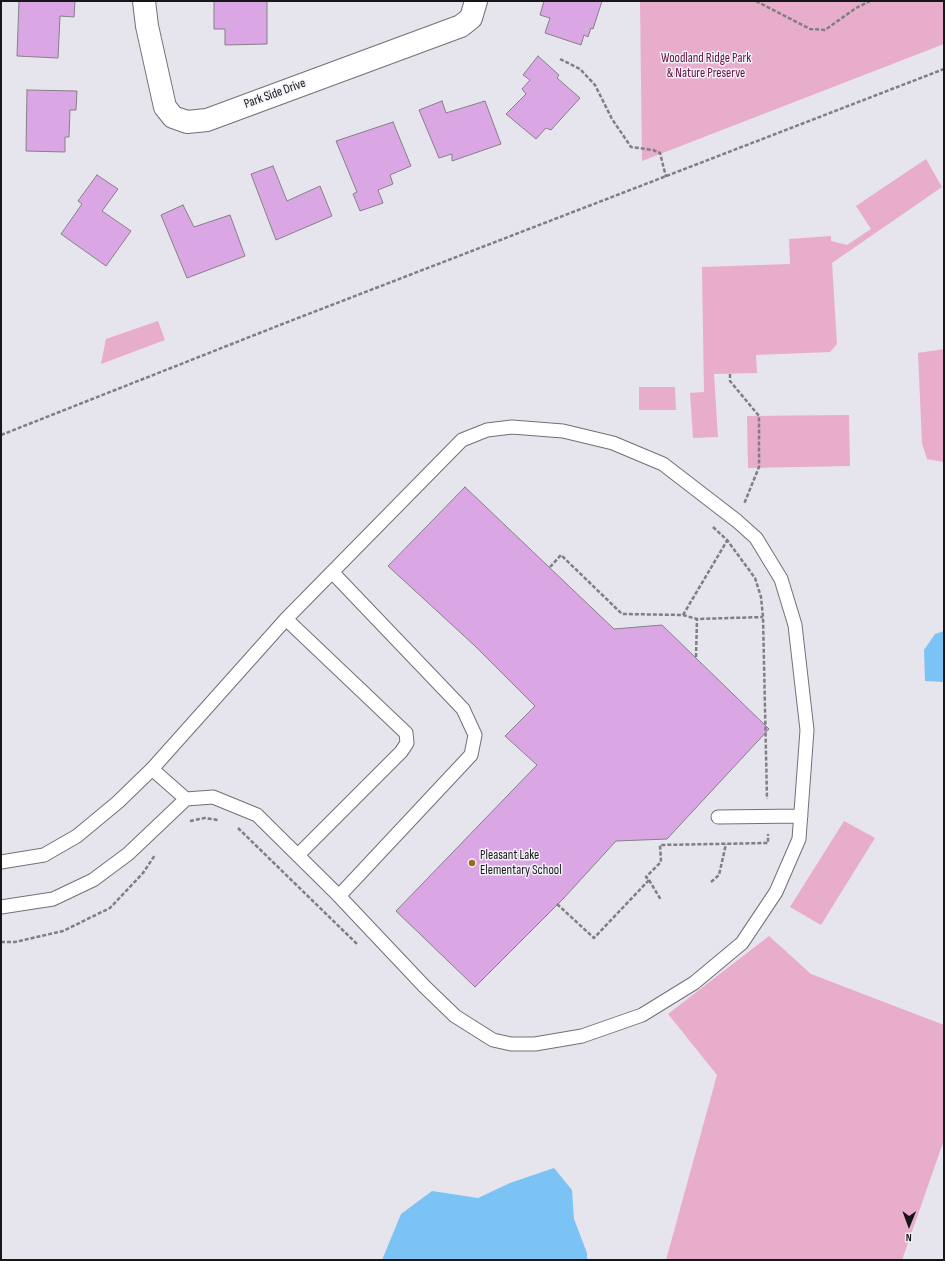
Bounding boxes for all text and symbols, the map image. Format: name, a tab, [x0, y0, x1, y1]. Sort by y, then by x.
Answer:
park label: Woodland Ridge Park & Nature Preserve	[661, 51, 751, 82]
street label: Park Side Drive	[242, 76, 308, 112]
place label: Pleasant Lake Elementary School	[480, 848, 562, 879]
marker: Pleasant Lake Elementary School	[467, 858, 477, 868]
north arrow	[889, 1205, 929, 1245]
text: N	[906, 1231, 912, 1244]

